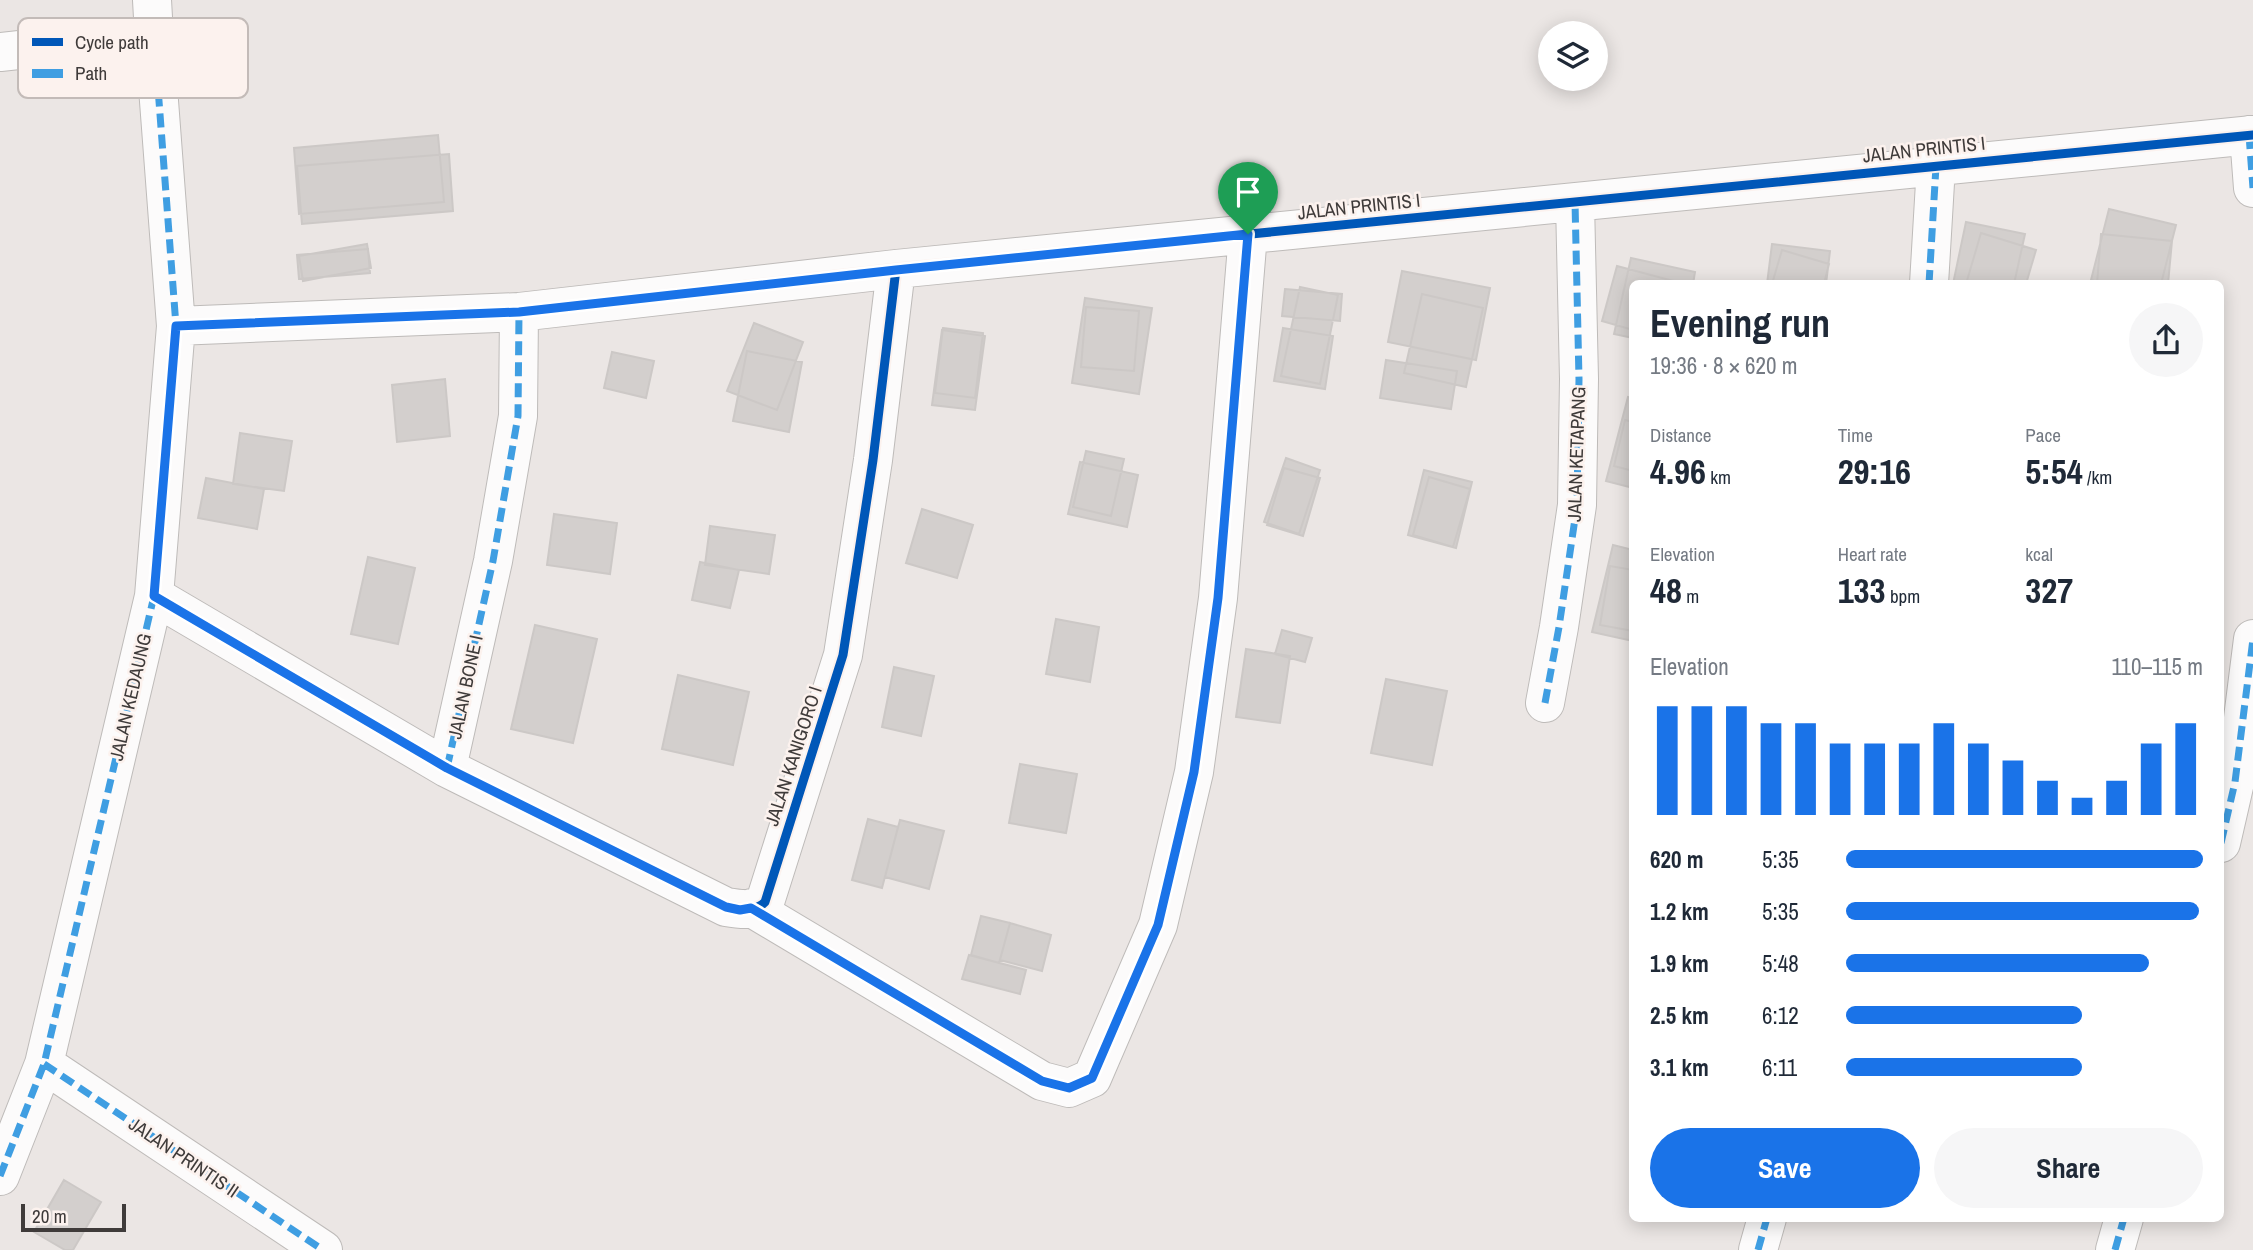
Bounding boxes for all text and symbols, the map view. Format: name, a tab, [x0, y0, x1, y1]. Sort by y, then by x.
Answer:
legend	[18, 18, 248, 98]
map controls	[1538, 21, 1608, 91]
button: layers	[1538, 21, 1608, 91]
text: Cycle path	[75, 29, 149, 55]
text: Path	[75, 60, 107, 86]
street label: JALAN PRINTIS I	[1862, 130, 1986, 168]
pin	[1218, 162, 1278, 234]
icon: arrive	[1229, 173, 1267, 211]
street label: JALAN PRINTIS I	[1297, 187, 1421, 225]
text: Evening run	[1650, 298, 1830, 349]
button: share	[2129, 303, 2203, 377]
text: 19:36 · 8 × 620 m	[1650, 350, 1797, 381]
street label: JALAN KETAPANG	[1561, 386, 1591, 522]
text: Distance	[1650, 422, 1711, 448]
text: Time	[1838, 422, 1873, 448]
text: Pace	[2025, 422, 2061, 448]
text: 4.96	[1650, 448, 1706, 495]
text: 29:16	[1838, 448, 1911, 495]
text: 5:54	[2025, 448, 2083, 495]
text: km	[1706, 464, 1731, 490]
text: /km	[2083, 464, 2112, 490]
text: Elevation	[1650, 541, 1715, 567]
text: Heart rate	[1838, 541, 1907, 567]
text: kcal	[2025, 541, 2053, 567]
text: 48	[1650, 567, 1682, 614]
text: 133	[1838, 567, 1886, 614]
text: 327	[2025, 567, 2073, 614]
text: m	[1682, 583, 1699, 609]
text: bpm	[1886, 583, 1920, 609]
street label: JALAN KEDAUNG	[103, 631, 157, 763]
street label: JALAN BONE I	[441, 633, 489, 741]
text: Elevation	[1650, 651, 1729, 682]
text: 110–115 m	[2111, 651, 2203, 682]
street label: JALAN KANIGORO I	[758, 683, 828, 829]
text: 620 m	[1650, 844, 1703, 875]
text: 5:35	[1762, 844, 1799, 875]
text: 1.2 km	[1650, 896, 1709, 927]
text: 5:35	[1762, 896, 1799, 927]
text: 1.9 km	[1650, 948, 1709, 979]
text: 5:48	[1762, 948, 1799, 979]
text: 2.5 km	[1650, 1000, 1709, 1031]
text: 6:12	[1762, 1000, 1799, 1031]
text: 3.1 km	[1650, 1052, 1709, 1083]
text: 6:11	[1762, 1052, 1797, 1083]
street label: JALAN PRINTIS II	[124, 1111, 244, 1203]
button: Save	[1650, 1128, 1920, 1208]
button: Share	[1934, 1128, 2203, 1208]
scale bar	[21, 1201, 126, 1233]
text: 20 m	[32, 1203, 67, 1229]

